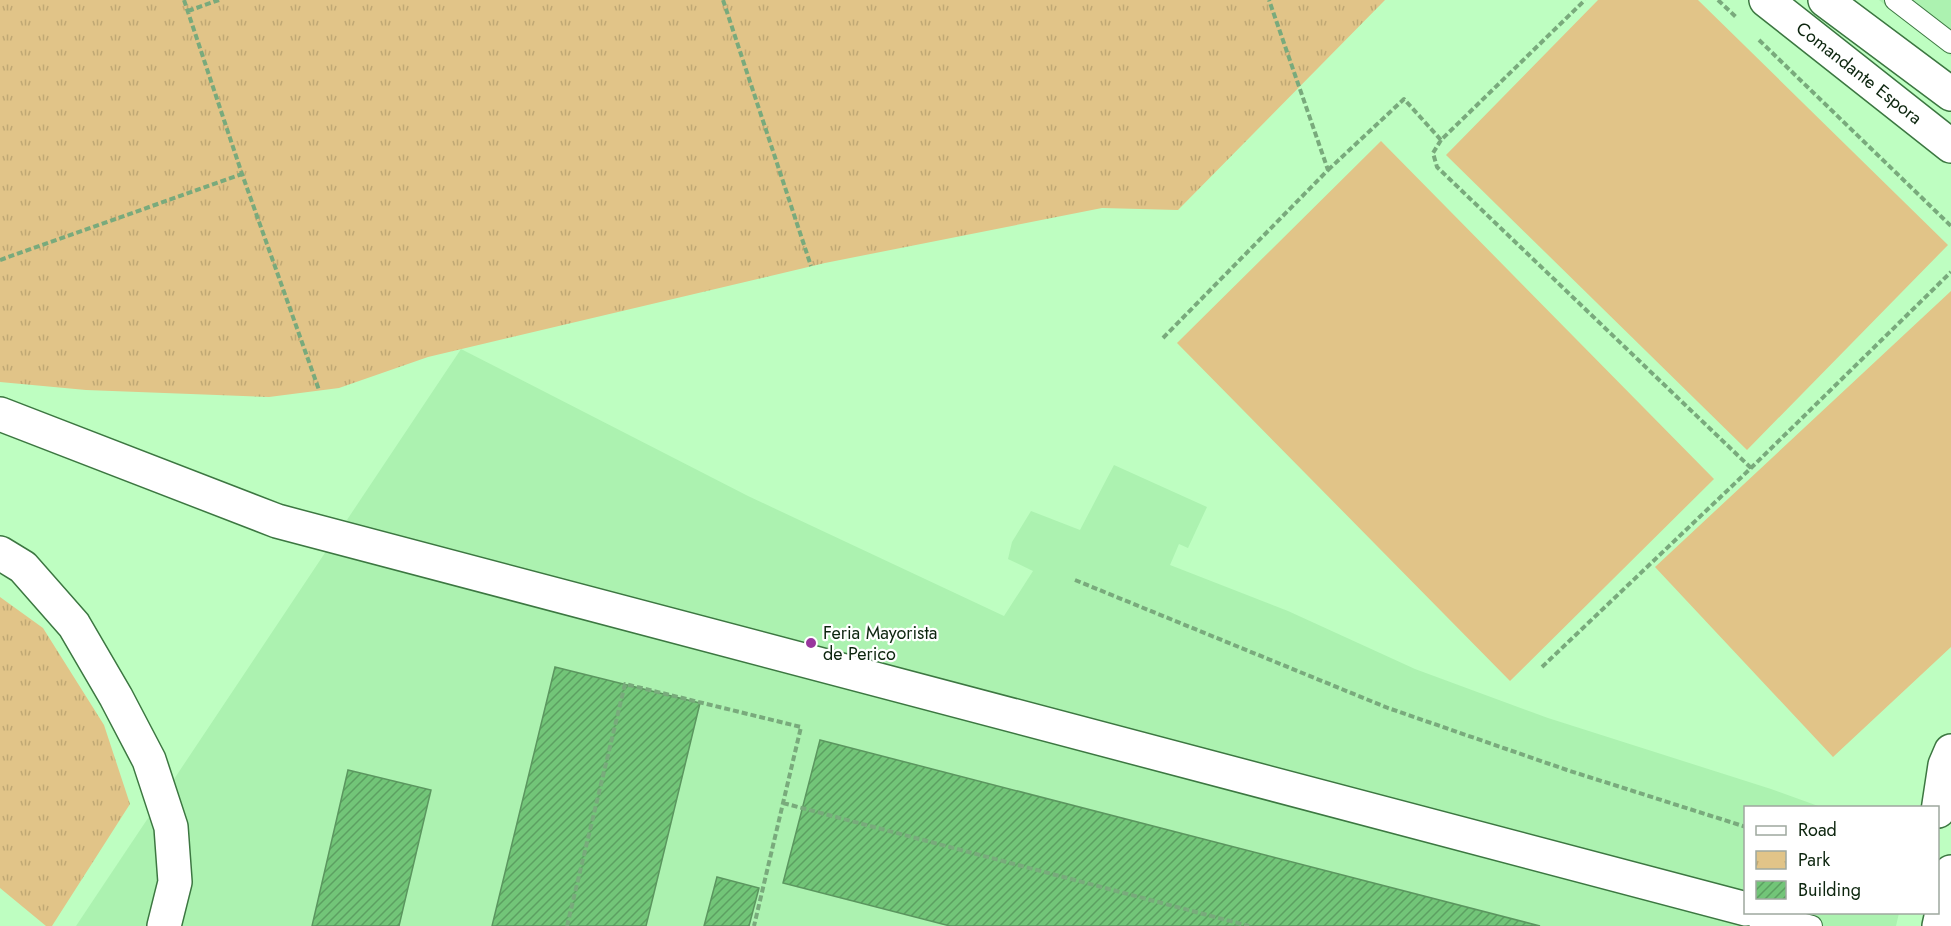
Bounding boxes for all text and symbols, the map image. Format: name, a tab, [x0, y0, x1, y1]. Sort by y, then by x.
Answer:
street label: Comandante Espora	[1790, 15, 1928, 131]
place label: Feria Mayorista de Perico	[823, 620, 937, 667]
marker: Feria Mayorista de Perico	[804, 636, 818, 650]
legend	[1744, 806, 1939, 914]
text: Road	[1798, 817, 1837, 843]
text: Park	[1798, 847, 1830, 873]
text: Building	[1798, 877, 1861, 903]

